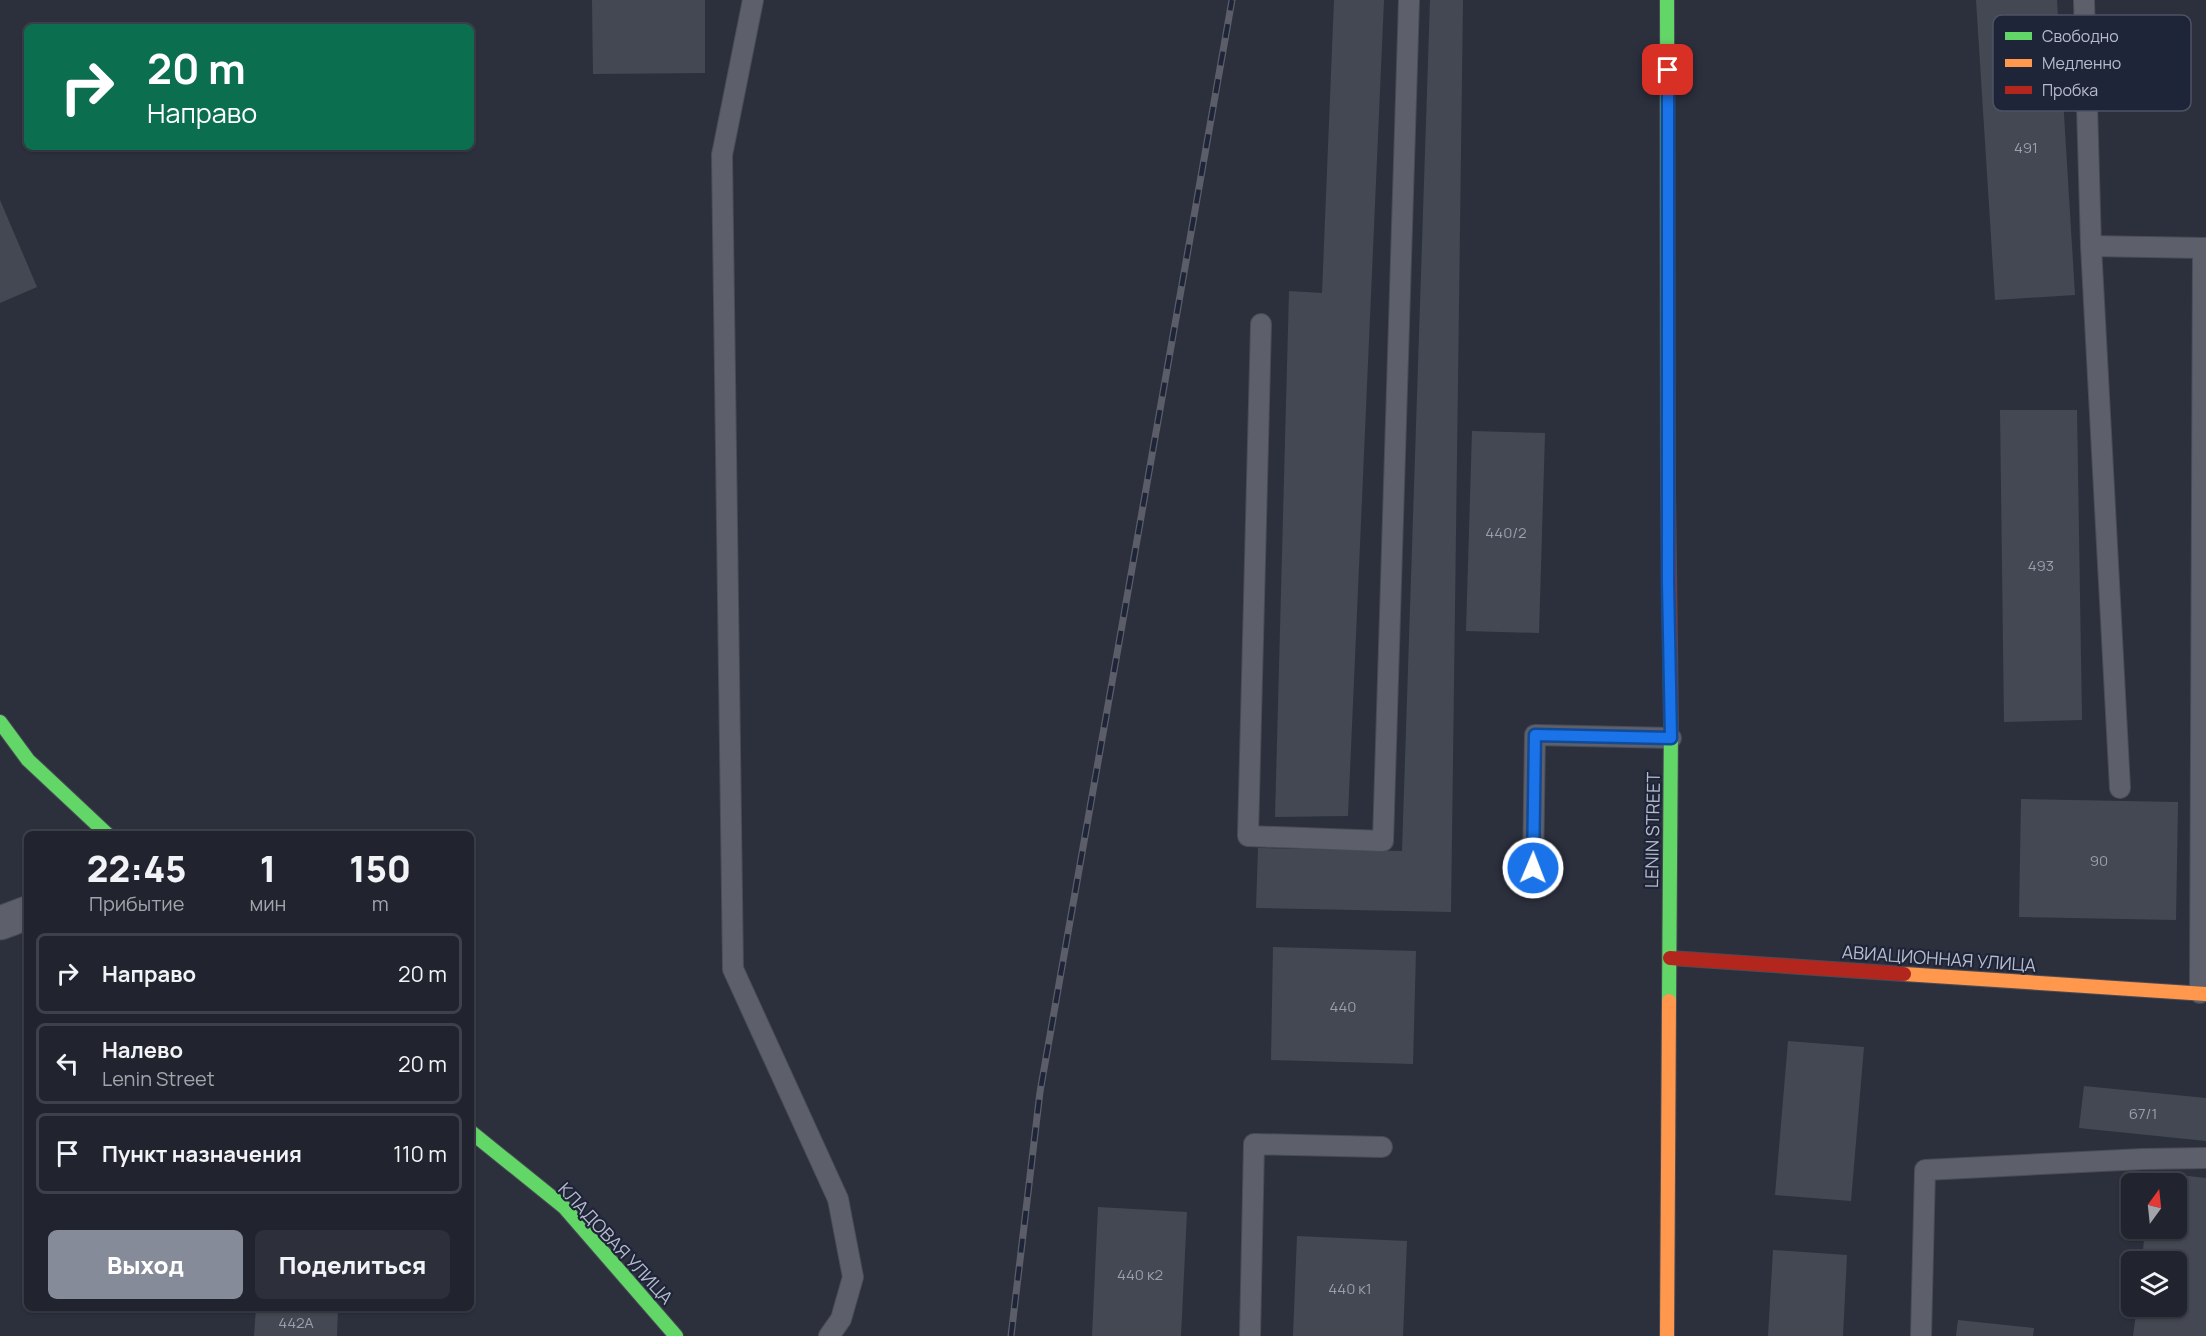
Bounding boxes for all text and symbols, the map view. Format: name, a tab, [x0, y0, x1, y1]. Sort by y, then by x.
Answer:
legend	[1993, 15, 2191, 111]
text: Свободно	[2042, 25, 2119, 47]
text: 20 m	[147, 39, 246, 97]
pin	[1642, 44, 1693, 95]
icon: right	[48, 48, 126, 126]
text: Медленно	[2042, 52, 2121, 74]
icon: arrive	[1651, 53, 1684, 86]
text: Пробка	[2042, 79, 2098, 101]
text: Направо	[147, 94, 257, 131]
house number: 491	[2014, 137, 2038, 158]
house number: 440/2	[1485, 522, 1527, 543]
house number: 493	[2028, 555, 2054, 576]
street label: LENIN STREET	[1639, 771, 1665, 888]
position arrow	[1501, 836, 1565, 900]
text: 22:45	[87, 844, 187, 893]
text: 1	[260, 844, 276, 893]
text: 150	[349, 844, 411, 893]
house number: 90	[2090, 850, 2108, 871]
text: Прибытие	[89, 890, 184, 917]
text: мин	[249, 890, 286, 917]
text: m	[372, 890, 389, 917]
street label: АВИАЦИОННАЯ УЛИЦА	[1841, 939, 2037, 977]
icon: right	[51, 957, 84, 990]
text: Направо	[102, 959, 196, 989]
text: 20 m	[398, 959, 447, 989]
house number: 440	[1330, 996, 1357, 1017]
text: Налево	[102, 1035, 183, 1065]
icon: left	[51, 1047, 84, 1080]
text: 20 m	[398, 1049, 447, 1079]
text: Lenin Street	[102, 1065, 215, 1092]
house number: 67/1	[2129, 1103, 2157, 1124]
icon: arrive	[51, 1137, 84, 1170]
text: Пункт назначения	[102, 1139, 302, 1169]
text: 110 m	[393, 1139, 447, 1169]
north arrow	[2121, 1173, 2187, 1239]
map controls	[2121, 1173, 2187, 1317]
street label: КЛАДОВАЯ УЛИЦА	[553, 1177, 679, 1309]
button: Выход	[48, 1230, 243, 1299]
button: Поделиться	[255, 1230, 450, 1299]
button: layers	[2121, 1251, 2187, 1317]
house number: 440 к2	[1117, 1264, 1163, 1285]
house number: 440 к1	[1328, 1278, 1372, 1299]
house number: 442А	[278, 1312, 314, 1333]

